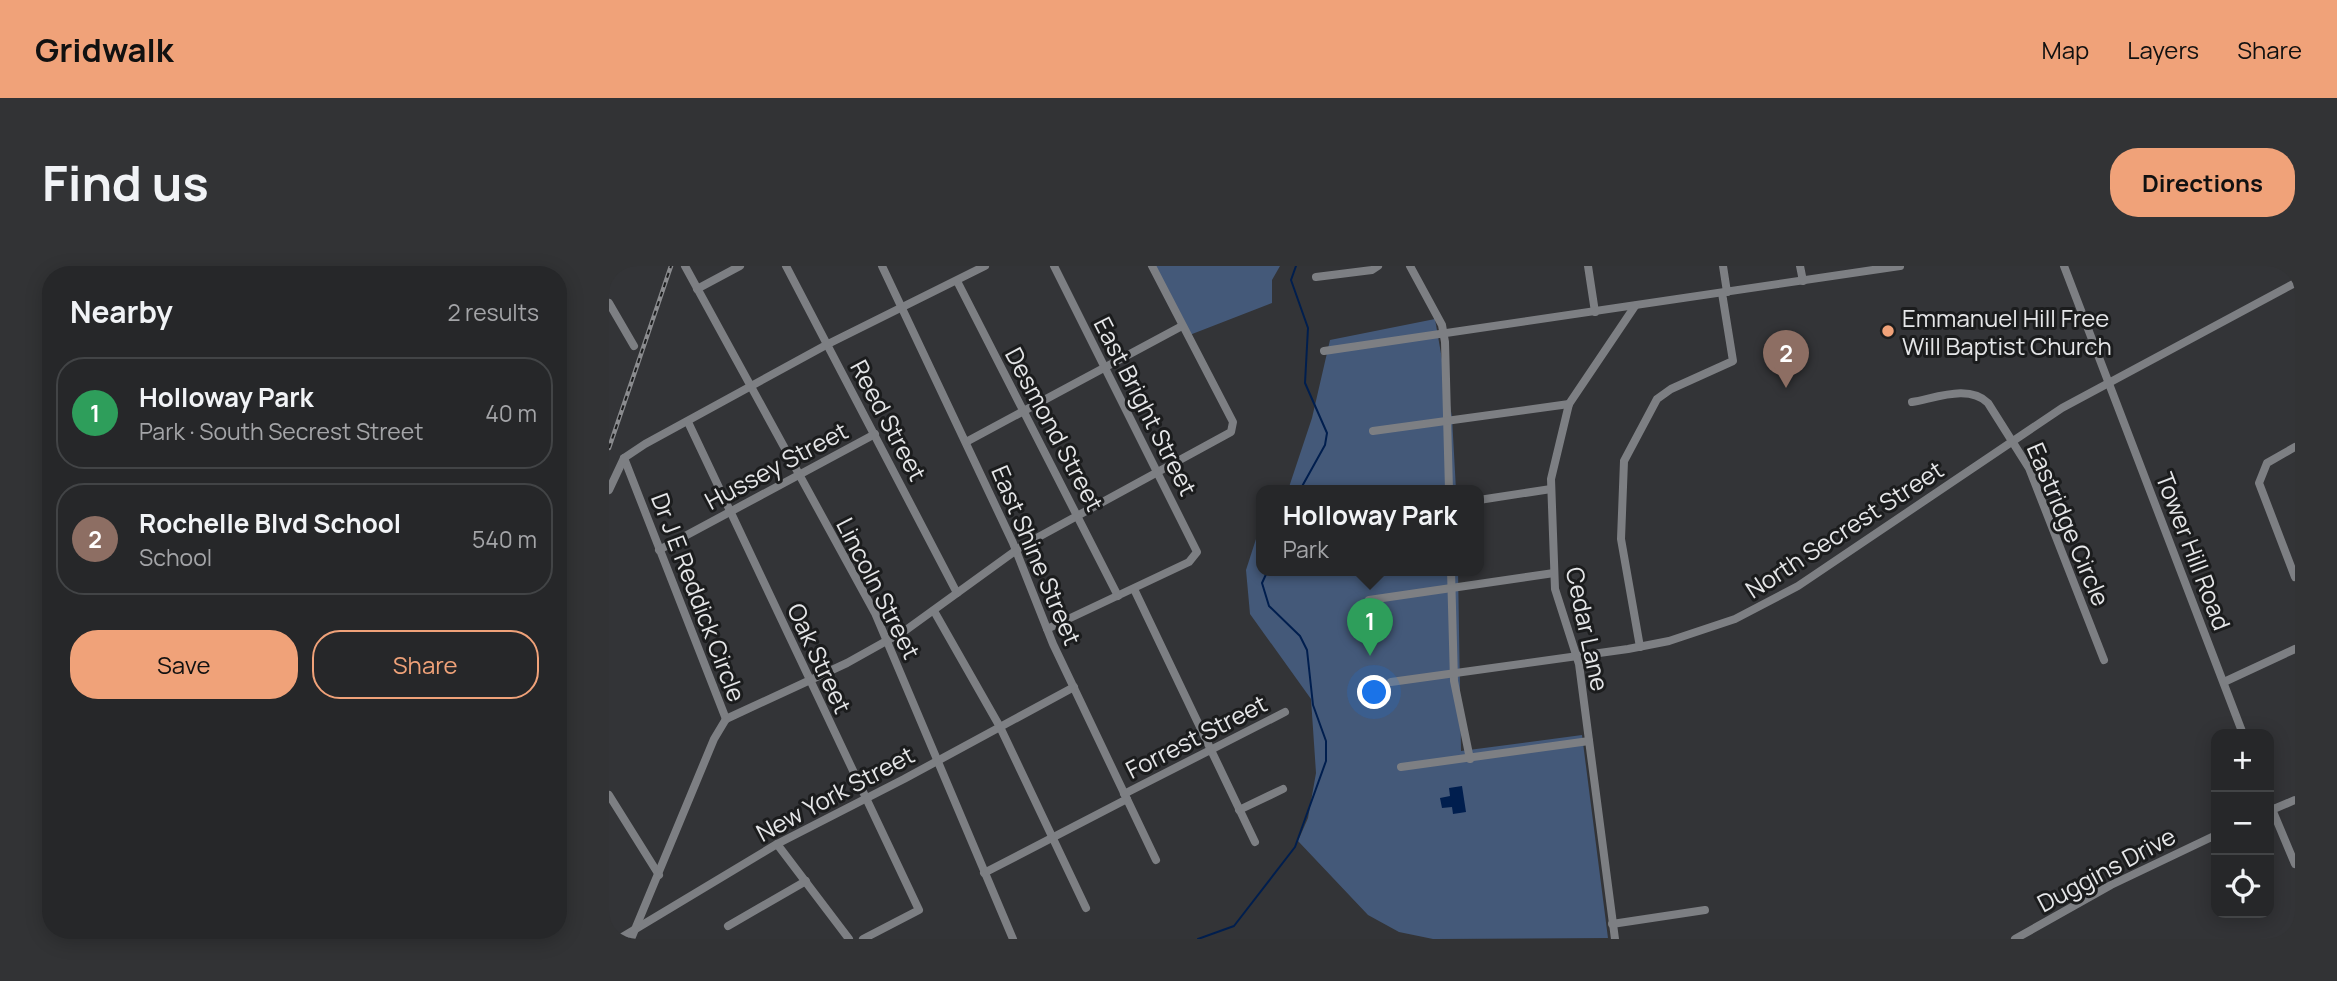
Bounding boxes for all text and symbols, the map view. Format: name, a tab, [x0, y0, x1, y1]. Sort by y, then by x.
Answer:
text: Gridwalk	[35, 27, 173, 72]
text: Map	[2042, 33, 2089, 66]
text: Layers	[2127, 33, 2199, 66]
text: Share	[2237, 33, 2302, 66]
button: Directions	[2110, 148, 2295, 217]
text: Find us	[42, 149, 209, 216]
text: Nearby	[70, 291, 173, 332]
text: 2 results	[447, 296, 539, 328]
place label: Emmanuel Hill Free Will Baptist Church	[1902, 301, 2112, 362]
street label: East Bright Street	[1087, 311, 1205, 501]
marker: Emmanuel Hill Free Will Baptist Church	[1880, 323, 1896, 339]
pin: 2	[1763, 330, 1809, 388]
street label: Desmond Street	[998, 341, 1112, 517]
street label: Reed Street	[843, 354, 935, 486]
text: Holloway Park	[139, 379, 314, 415]
text: 1	[90, 397, 100, 429]
text: 40 m	[485, 397, 537, 429]
street label: Hussey Street	[699, 413, 853, 517]
text: Park · South Secrest Street	[139, 415, 423, 447]
street label: Eastridge Circle	[2020, 437, 2118, 611]
street label: North Secrest Street	[1739, 453, 1949, 605]
street label: East Shine Street	[984, 460, 1090, 650]
street label: Tower Hill Road	[2149, 467, 2239, 635]
popup	[1256, 485, 1484, 576]
street label: Dr J E Reddick Circle	[644, 488, 754, 706]
text: Holloway Park	[1283, 497, 1457, 533]
text: Rochelle Blvd School	[139, 505, 401, 541]
street label: Lincoln Street	[829, 512, 929, 664]
text: 2	[88, 523, 102, 555]
text: 540 m	[472, 523, 537, 555]
text: Park	[1283, 533, 1329, 565]
text: School	[139, 541, 212, 573]
street label: Cedar Lane	[1559, 564, 1617, 694]
street label: Oak Street	[780, 598, 860, 718]
pin: 1	[1347, 598, 1393, 656]
button: Save	[70, 630, 298, 699]
button: Share	[312, 630, 539, 699]
your location	[1357, 675, 1391, 709]
street label: Forrest Street	[1120, 686, 1272, 786]
map controls	[2211, 729, 2274, 918]
button: +	[2211, 729, 2274, 792]
street label: New York Street	[750, 737, 920, 849]
button: −	[2211, 792, 2274, 855]
street label: Duggins Drive	[2031, 819, 2181, 919]
button: locate	[2211, 855, 2274, 918]

